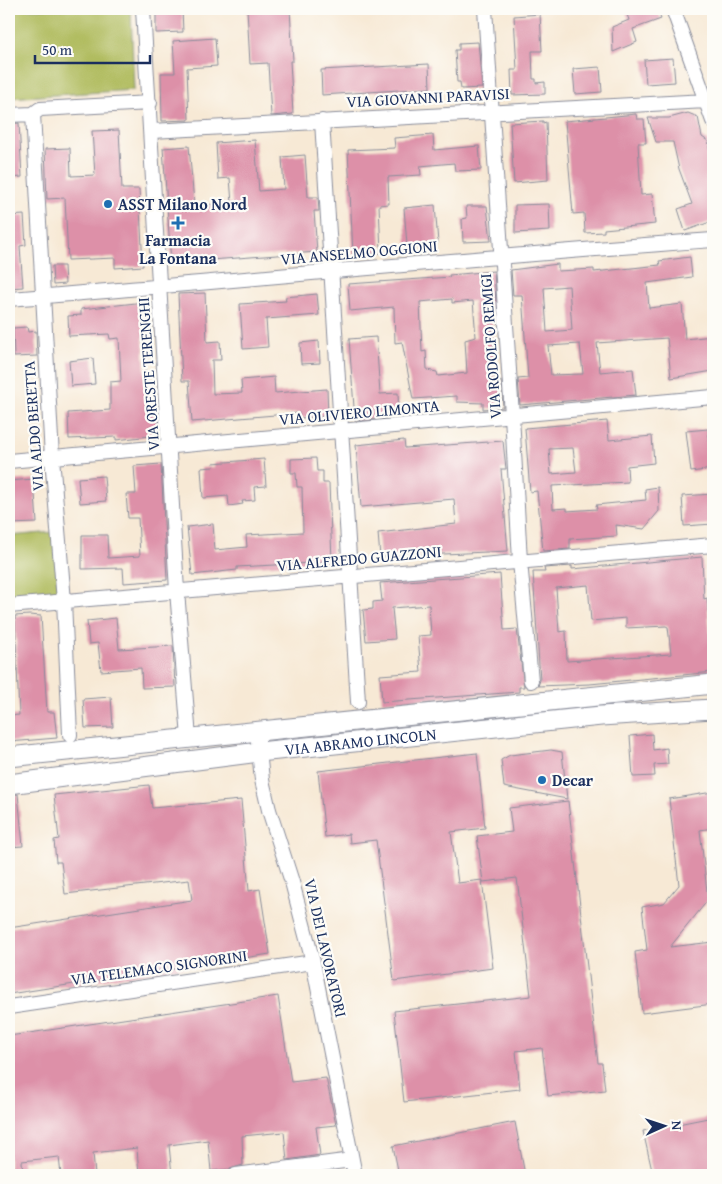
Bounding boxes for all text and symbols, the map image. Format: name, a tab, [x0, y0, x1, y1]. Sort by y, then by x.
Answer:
scale bar	[35, 32, 150, 64]
text: 50 m	[42, 39, 73, 60]
street label: VIA GIOVANNI PARAVISI	[346, 81, 510, 113]
place label: ASST Milano Nord	[118, 192, 248, 216]
marker: ASST Milano Nord	[102, 198, 114, 210]
marker: Farmacia La Fontana	[172, 217, 184, 229]
place label: Farmacia La Fontana	[139, 228, 218, 270]
street label: VIA ANSELMO OGGIONI	[280, 233, 439, 271]
street label: VIA RODOLFO REMIGI	[473, 272, 507, 419]
street label: VIA ORESTE TERENGHI	[131, 296, 165, 452]
street label: VIA ALDO BERETTA	[16, 360, 50, 492]
street label: VIA OLIVIERO LIMONTA	[278, 393, 440, 431]
street label: VIA ALFREDO GUAZZONI	[276, 539, 442, 577]
street label: VIA ABRAMO LINCOLN	[283, 721, 438, 761]
place label: Decar	[552, 768, 594, 792]
marker: Decar	[536, 774, 548, 786]
street label: VIA DEI LAVORATORI	[298, 876, 354, 1020]
street label: VIA TELEMACO SIGNORINI	[69, 943, 249, 991]
north arrow	[640, 1102, 690, 1152]
text: N	[667, 1120, 687, 1131]

